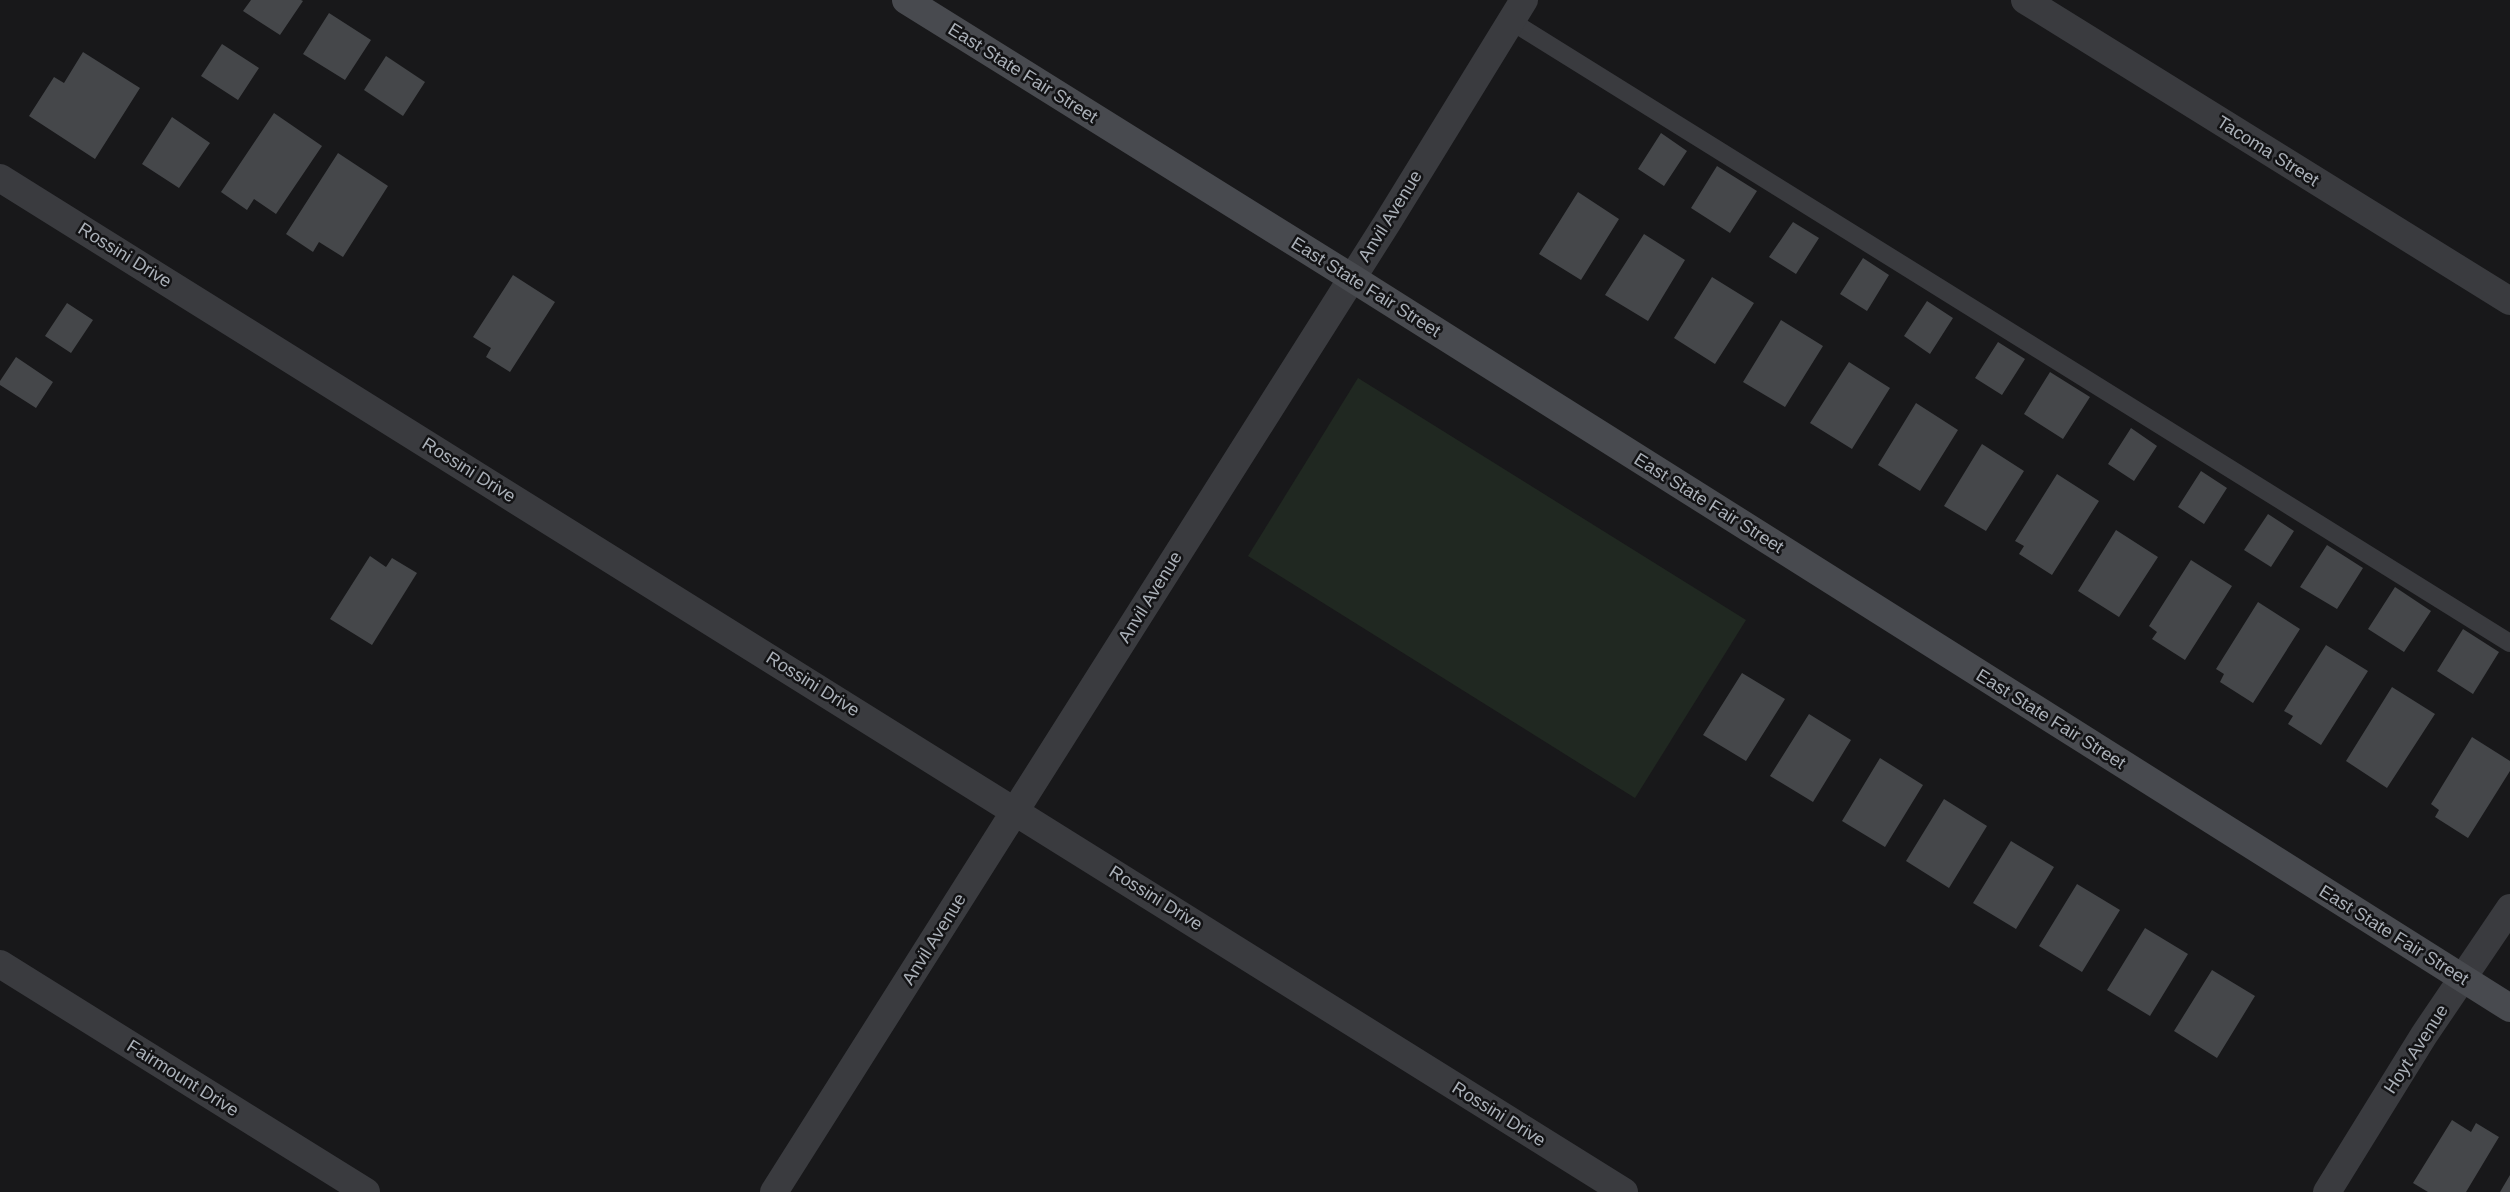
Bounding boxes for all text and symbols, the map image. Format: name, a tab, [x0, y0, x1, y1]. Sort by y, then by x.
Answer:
street label: East State Fair Street	[945, 19, 1101, 127]
street label: Tacoma Street	[2213, 112, 2323, 190]
street label: Anvil Avenue	[1354, 167, 1426, 265]
street label: Rossini Drive	[75, 218, 175, 292]
street label: East State Fair Street	[1288, 233, 1444, 341]
street label: Rossini Drive	[419, 433, 519, 507]
street label: East State Fair Street	[1631, 449, 1787, 557]
street label: Anvil Avenue	[1114, 548, 1186, 646]
street label: Rossini Drive	[763, 647, 863, 721]
street label: East State Fair Street	[1973, 665, 2129, 773]
street label: Rossini Drive	[1106, 861, 1206, 935]
street label: East State Fair Street	[2316, 881, 2472, 989]
street label: Anvil Avenue	[898, 890, 970, 988]
street label: Hoyt Avenue	[2380, 1001, 2452, 1097]
street label: Fairmount Drive	[123, 1036, 243, 1120]
street label: Rossini Drive	[1449, 1077, 1549, 1151]

